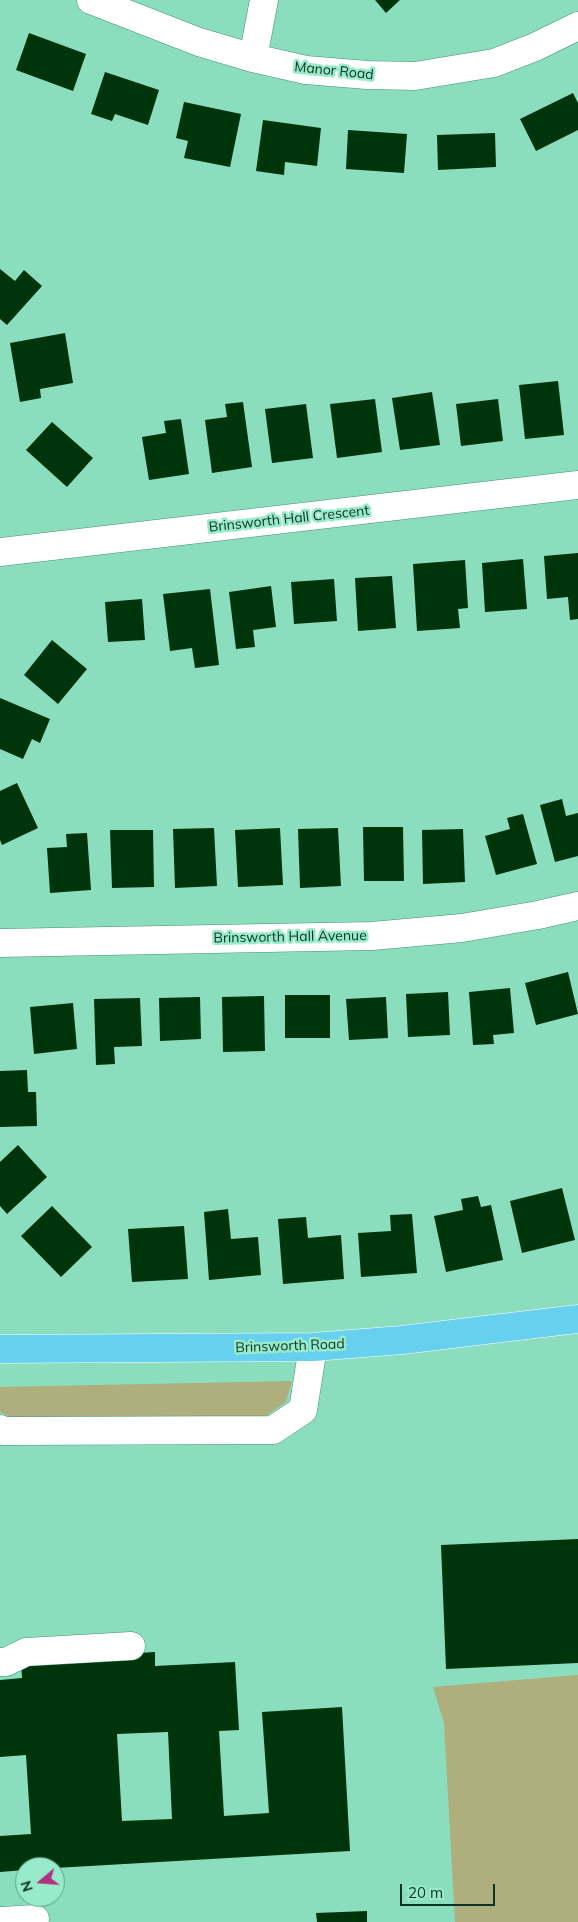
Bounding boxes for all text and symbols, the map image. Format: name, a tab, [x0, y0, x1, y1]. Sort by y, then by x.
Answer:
street label: Manor Road	[294, 58, 374, 84]
street label: Brinsworth Hall Crescent	[208, 502, 370, 536]
street label: Brinsworth Hall Avenue	[213, 927, 367, 947]
street label: Brinsworth Road	[235, 1336, 345, 1356]
north arrow	[15, 1857, 65, 1907]
scale bar	[403, 1874, 498, 1906]
text: N	[16, 1879, 37, 1894]
text: 20 m	[408, 1883, 443, 1902]

